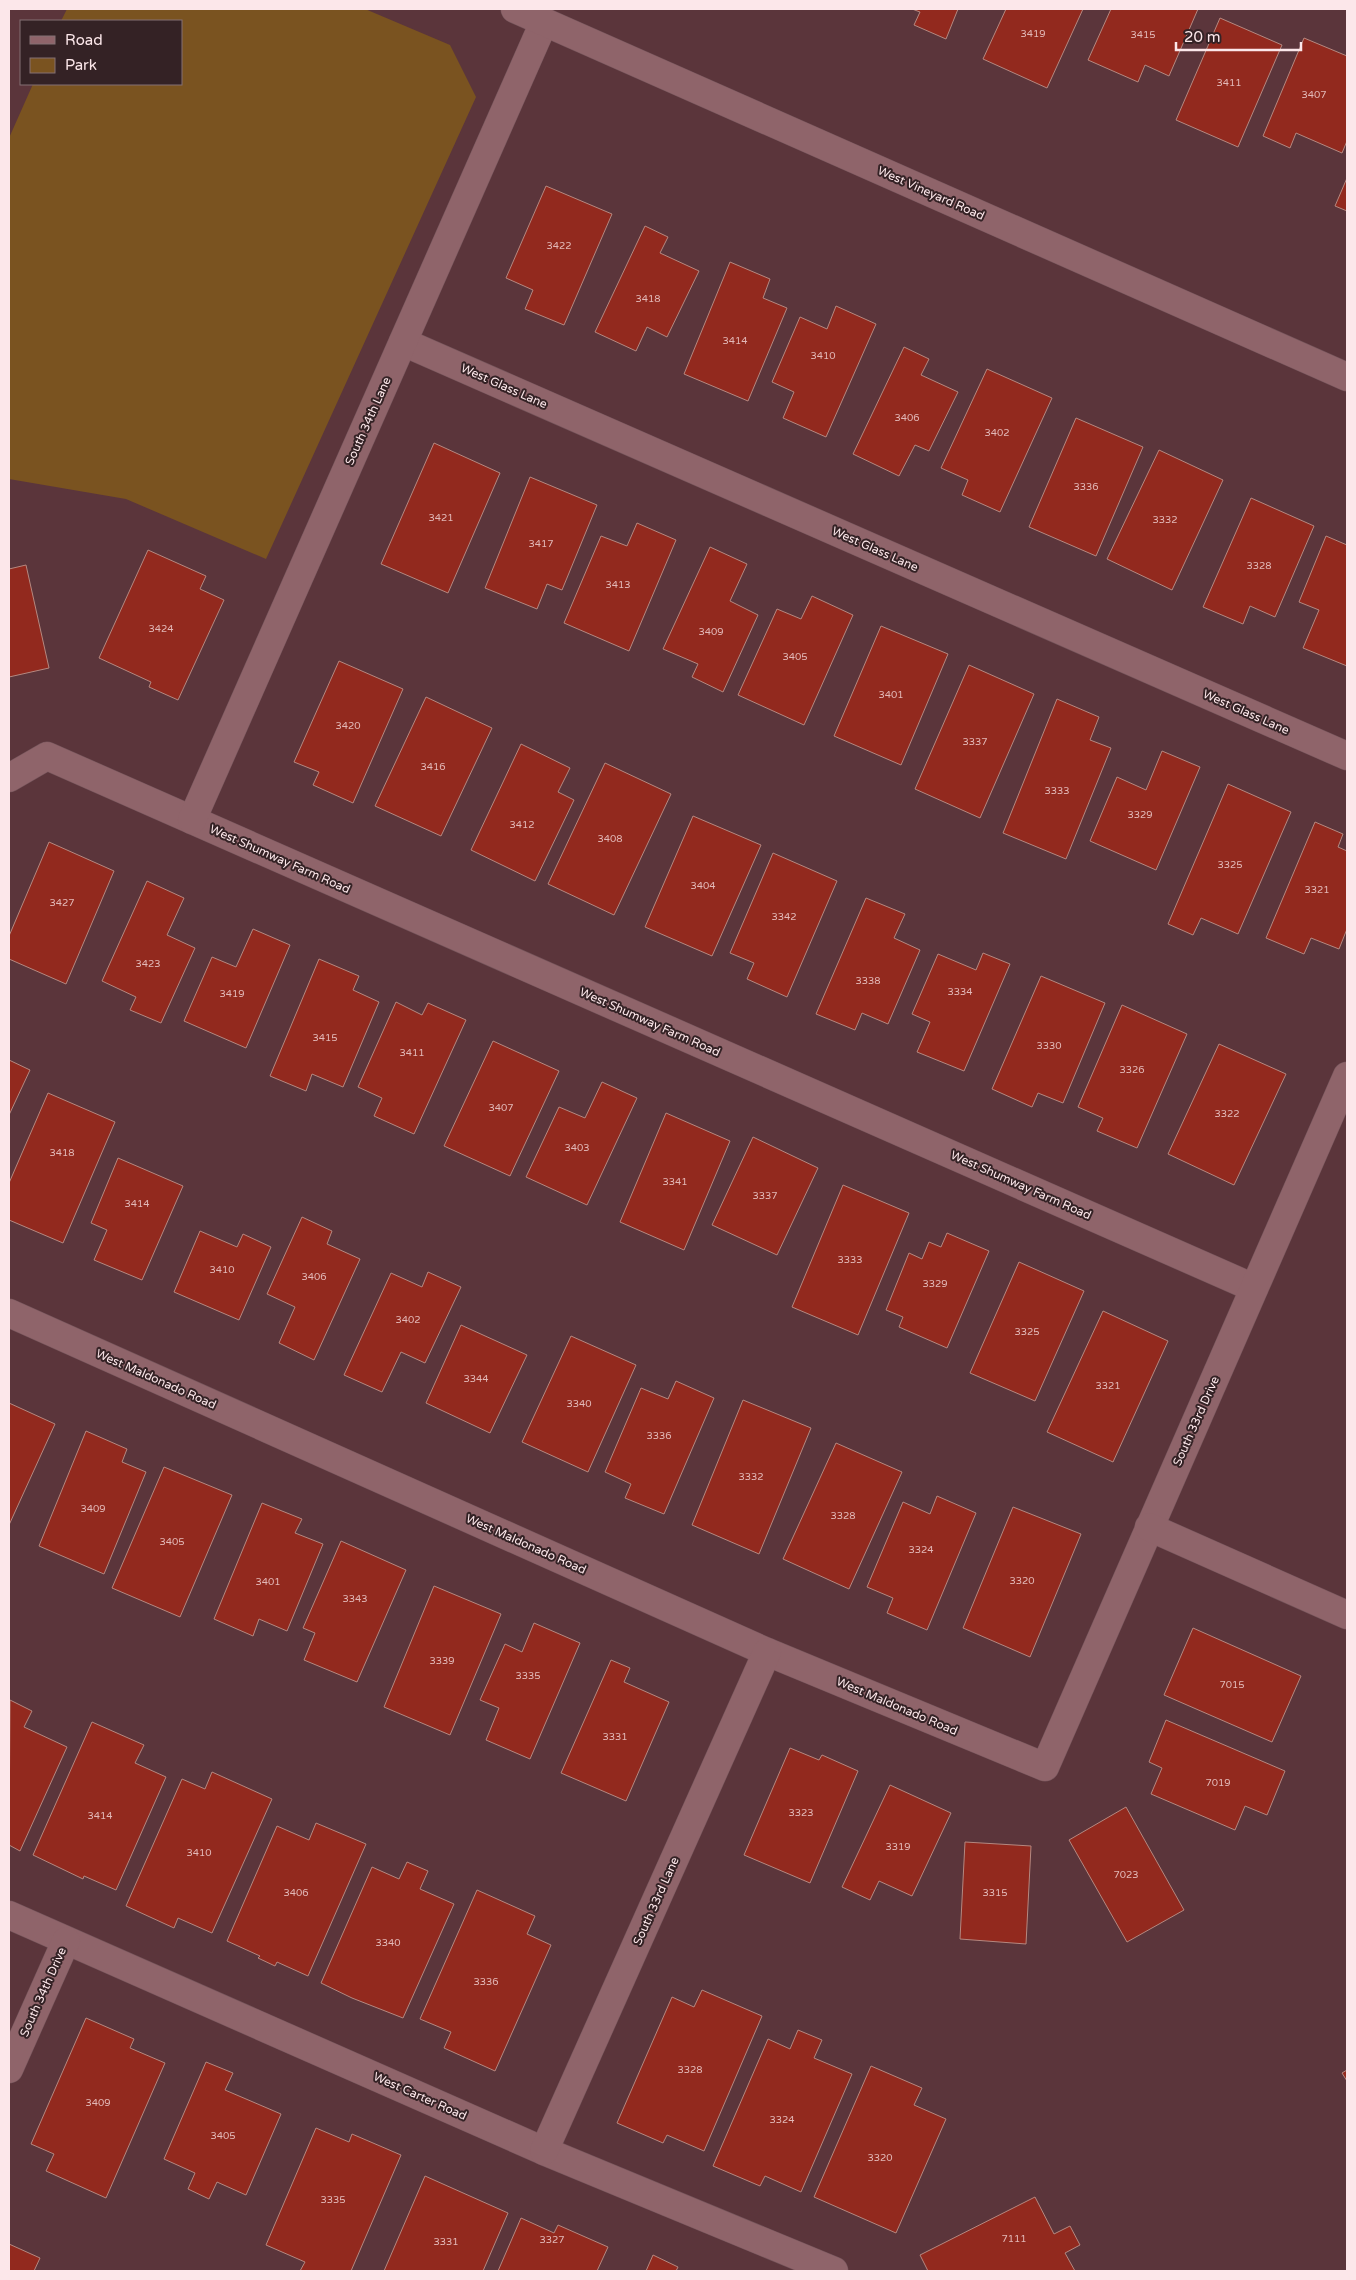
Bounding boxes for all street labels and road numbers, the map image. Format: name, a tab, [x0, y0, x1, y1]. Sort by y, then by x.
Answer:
street label: West Vineyard Road	[875, 163, 987, 223]
street label: West Glass Lane	[459, 361, 550, 411]
street label: South 34th Lane	[342, 375, 394, 467]
street label: West Glass Lane	[830, 524, 921, 574]
street label: West Glass Lane	[1201, 687, 1292, 737]
street label: West Shumway Farm Road	[208, 822, 352, 896]
street label: West Shumway Farm Road	[578, 985, 722, 1059]
street label: West Shumway Farm Road	[949, 1148, 1093, 1222]
street label: West Maldonado Road	[94, 1346, 218, 1412]
street label: South 33rd Drive	[1170, 1374, 1222, 1468]
street label: West Maldonado Road	[464, 1511, 588, 1577]
street label: West Maldonado Road	[834, 1674, 960, 1738]
street label: South 33rd Lane	[630, 1855, 682, 1947]
street label: South 34th Drive	[17, 1945, 69, 2039]
street label: West Carter Road	[371, 2069, 469, 2123]

